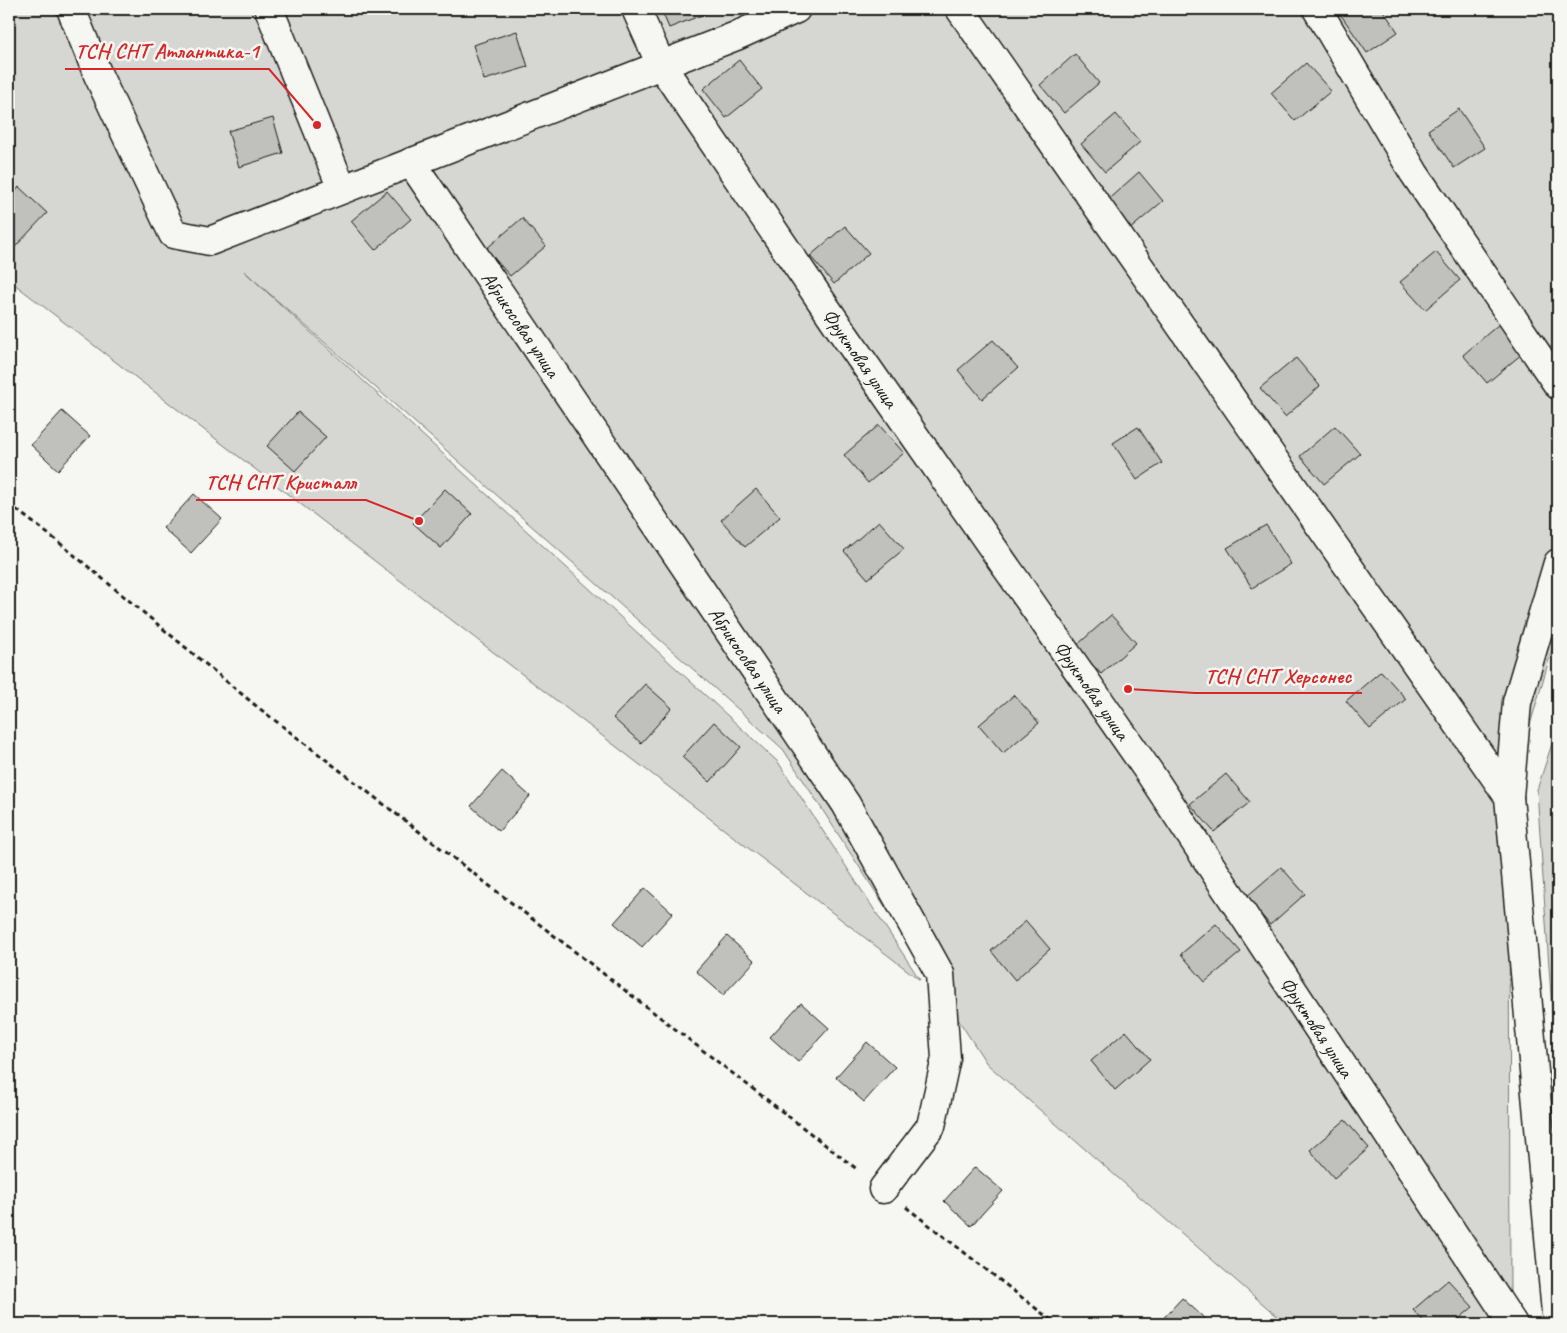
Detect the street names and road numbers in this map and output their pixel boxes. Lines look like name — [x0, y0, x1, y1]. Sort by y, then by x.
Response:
street label: Абрикосовая улица — [476, 267, 567, 384]
street label: Фруктовая улица — [817, 304, 905, 414]
street label: Абрикосовая улица — [703, 602, 794, 719]
street label: Фруктовая улица — [1049, 636, 1136, 746]
street label: Фруктовая улица — [1275, 972, 1360, 1083]

